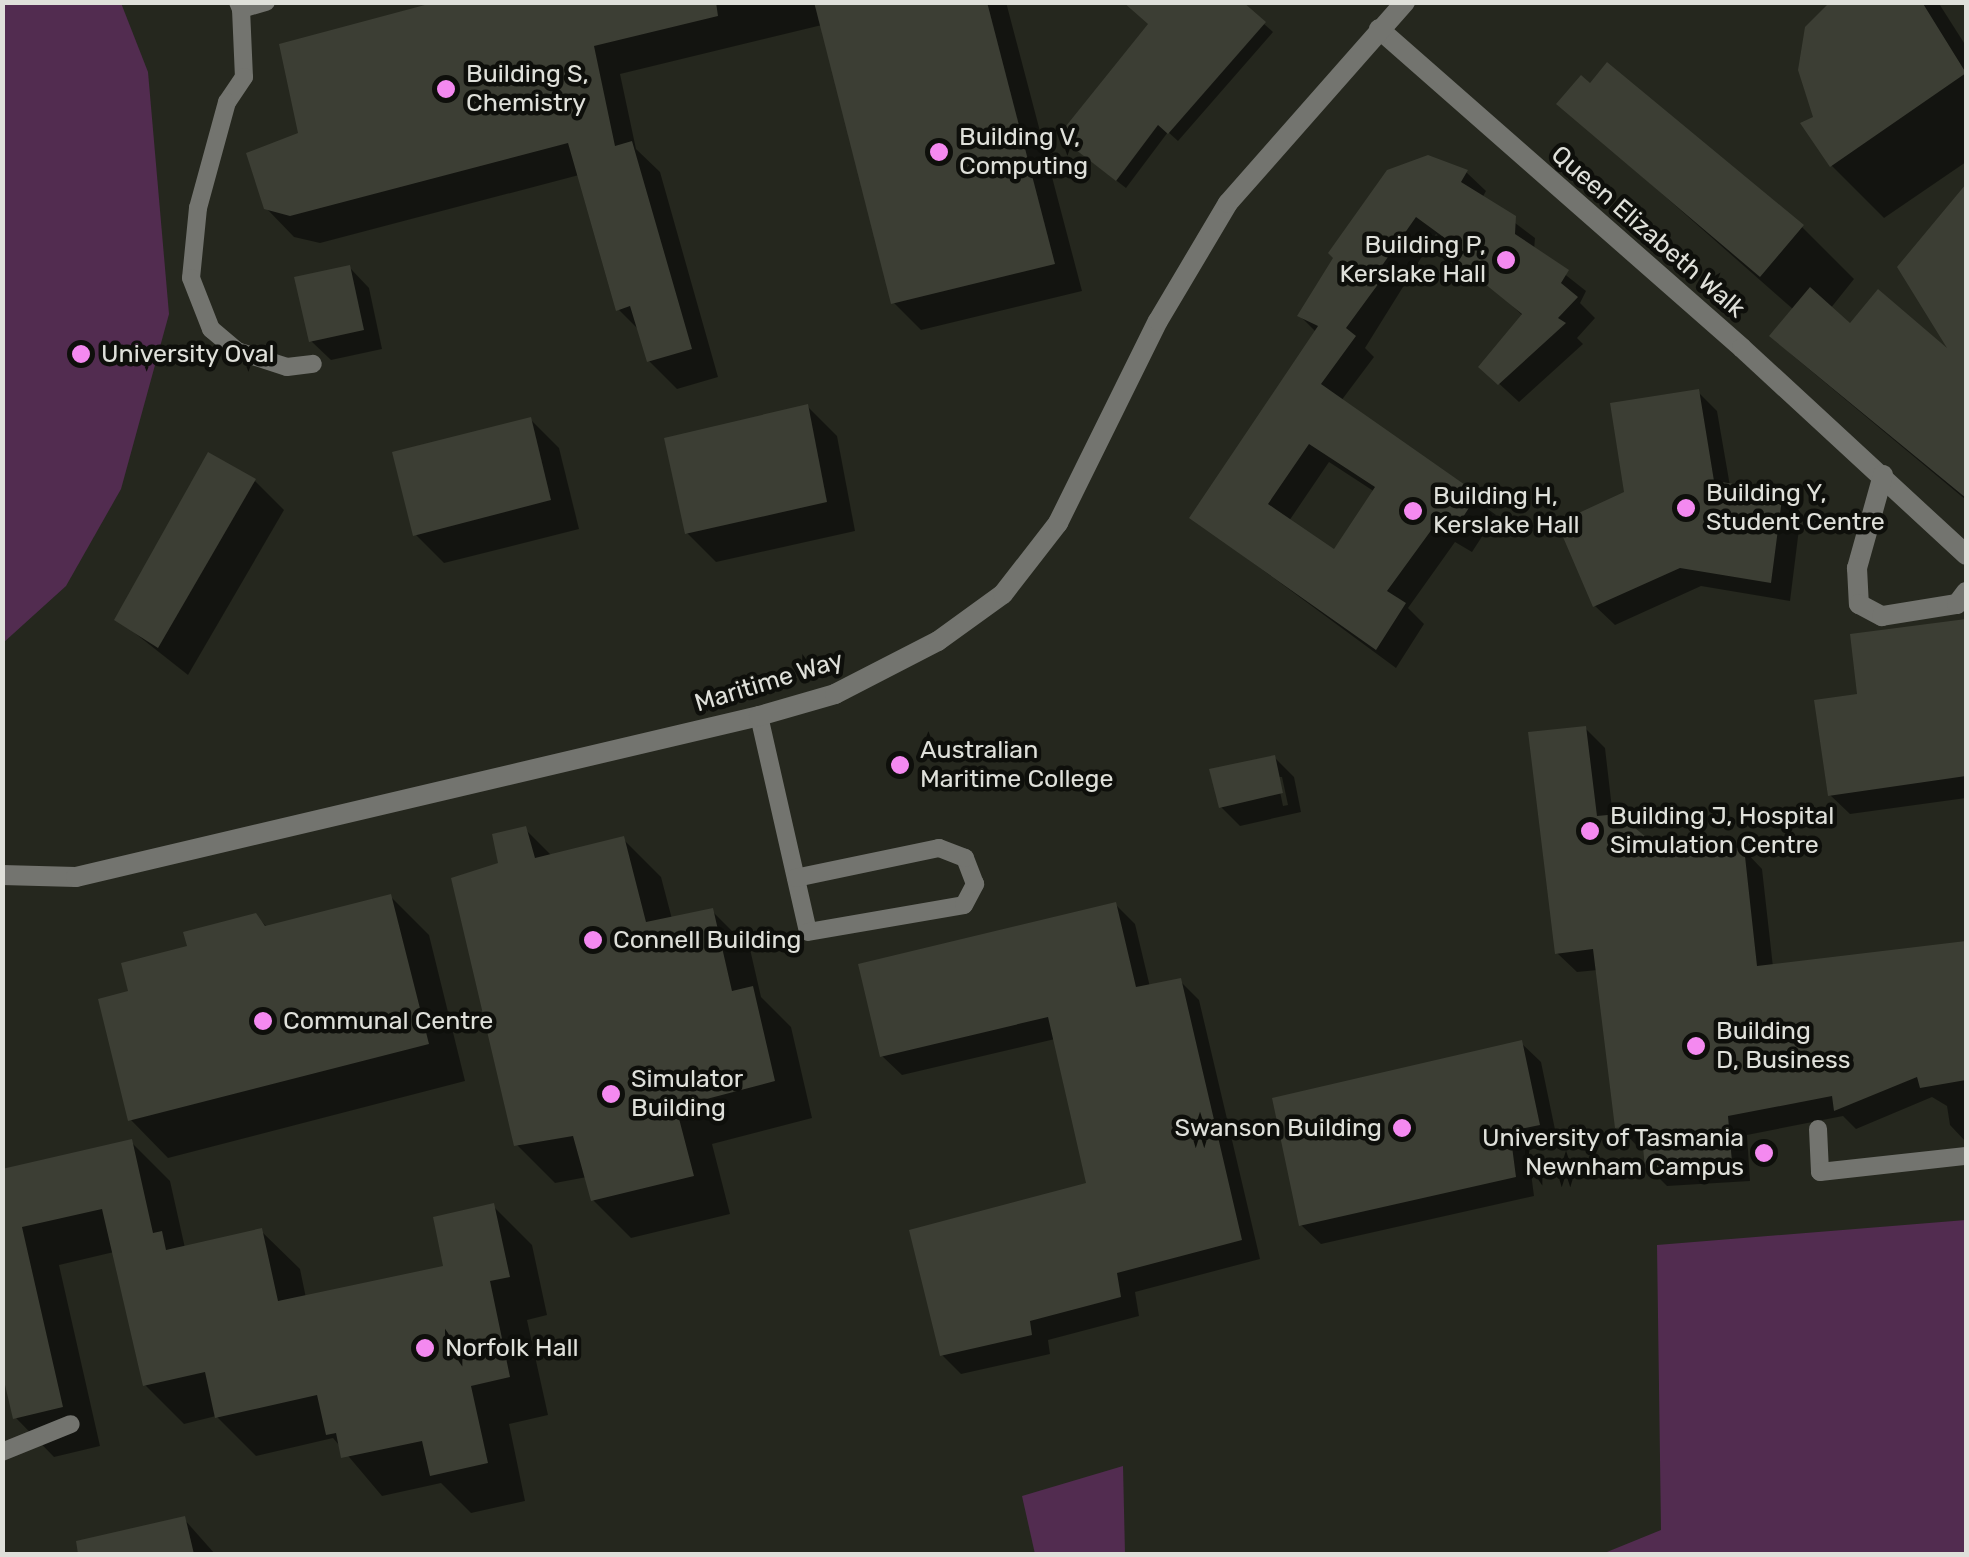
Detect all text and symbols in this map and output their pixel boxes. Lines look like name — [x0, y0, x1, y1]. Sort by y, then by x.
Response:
place label: Building S, Chemistry — [466, 60, 589, 119]
marker: Building S, Chemistry — [435, 78, 457, 100]
place label: Building V, Computing — [959, 123, 1088, 182]
street label: Queen Elizabeth Walk — [1545, 140, 1751, 324]
marker: Building V, Computing — [928, 141, 950, 163]
place label: Building P, Kerslake Hall — [1339, 231, 1486, 290]
marker: Building P, Kerslake Hall — [1495, 249, 1517, 271]
place label: University Oval — [101, 339, 275, 369]
marker: University Oval — [70, 343, 92, 365]
place label: Building Y, Student Centre — [1706, 479, 1885, 538]
place label: Building H, Kerslake Hall — [1433, 482, 1580, 541]
marker: Building Y, Student Centre — [1675, 497, 1697, 519]
marker: Building H, Kerslake Hall — [1402, 500, 1424, 522]
street label: Maritime Way — [691, 645, 847, 719]
place label: Australian Maritime College — [920, 736, 1113, 795]
marker: Australian Maritime College — [889, 754, 911, 776]
place label: Building J, Hospital Simulation Centre — [1610, 802, 1834, 861]
marker: Building J, Hospital Simulation Centre — [1579, 820, 1601, 842]
place label: Connell Building — [613, 925, 801, 955]
marker: Connell Building — [582, 929, 604, 951]
place label: Communal Centre — [283, 1006, 493, 1036]
marker: Communal Centre — [252, 1010, 274, 1032]
place label: Building D, Business — [1716, 1017, 1850, 1076]
marker: Building D, Business — [1685, 1035, 1707, 1057]
place label: Simulator Building — [631, 1065, 743, 1124]
marker: Simulator Building — [600, 1083, 622, 1105]
place label: Swanson Building — [1175, 1113, 1382, 1143]
marker: Swanson Building — [1391, 1117, 1413, 1139]
place label: University of Tasmania Newnham Campus — [1480, 1124, 1744, 1183]
marker: University of Tasmania Newnham Campus — [1753, 1142, 1775, 1164]
place label: Norfolk Hall — [445, 1333, 579, 1363]
marker: Norfolk Hall — [414, 1337, 436, 1359]

